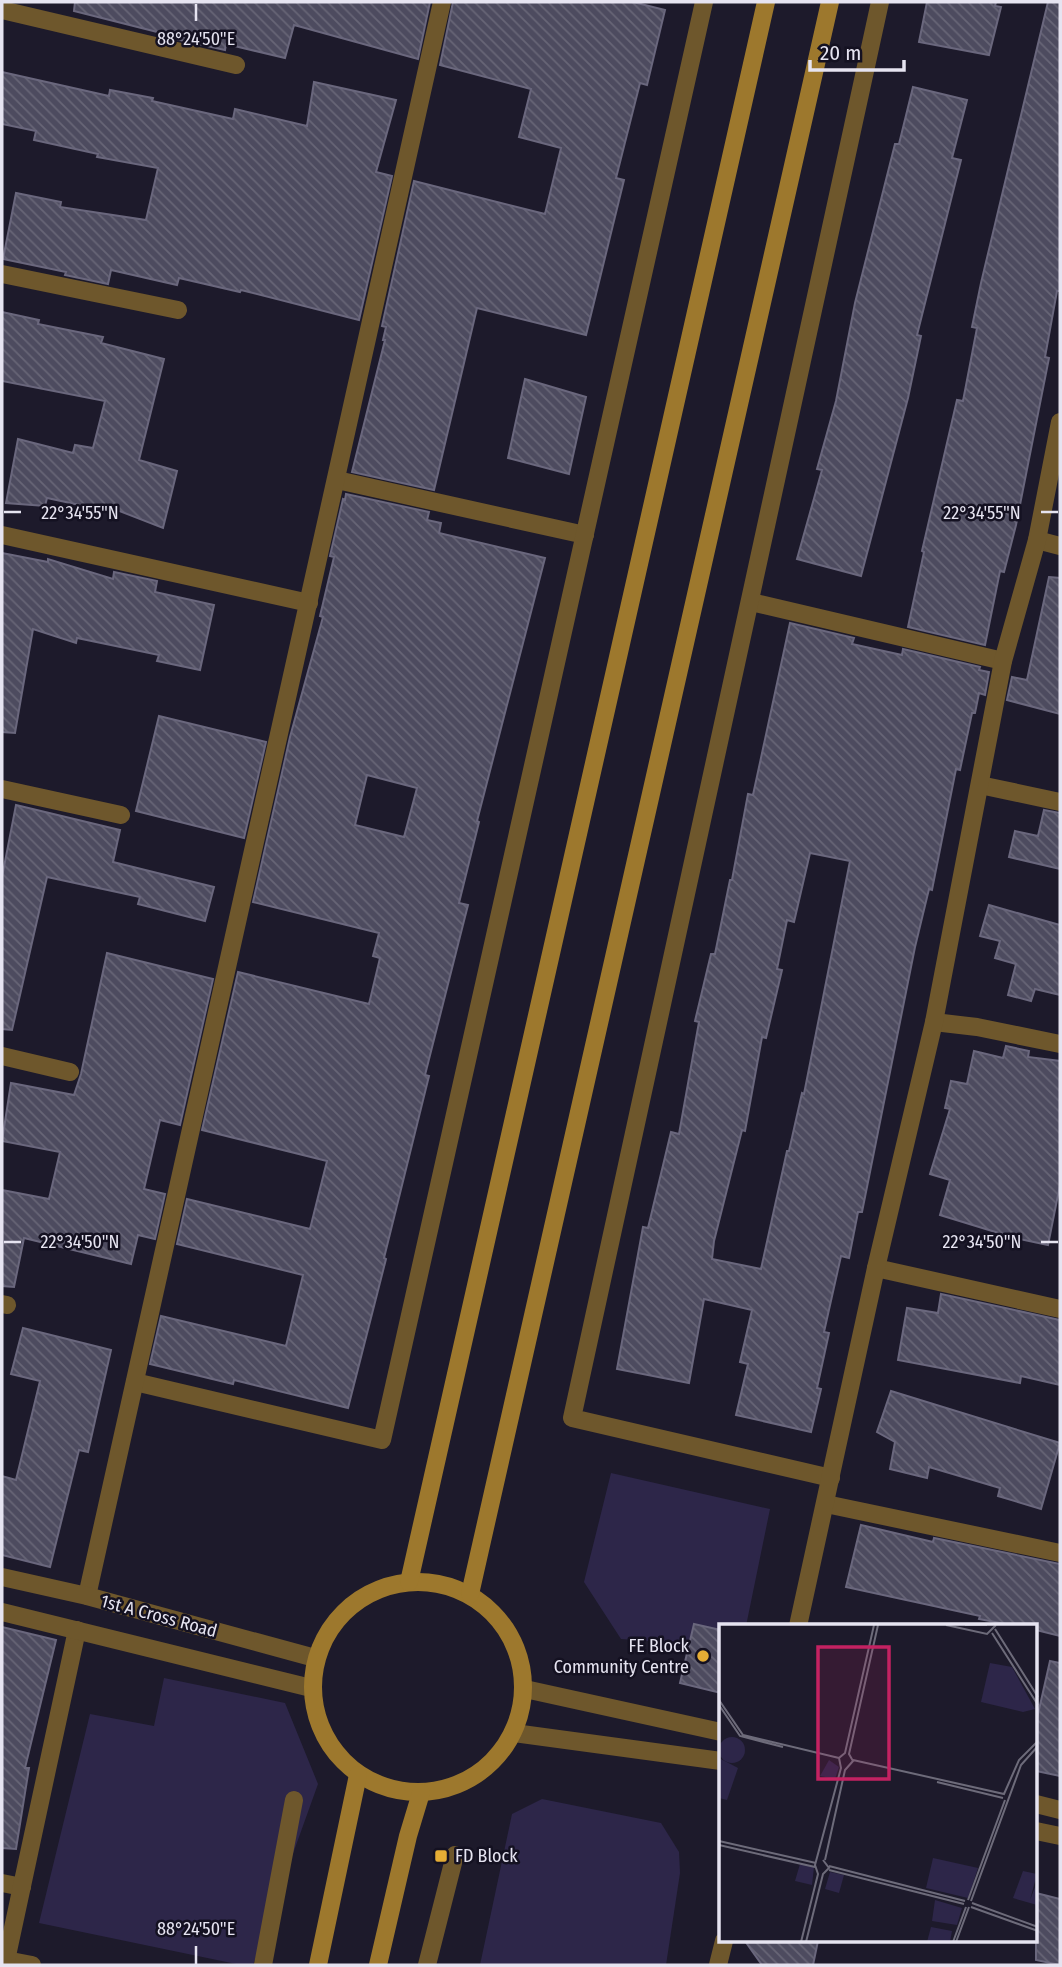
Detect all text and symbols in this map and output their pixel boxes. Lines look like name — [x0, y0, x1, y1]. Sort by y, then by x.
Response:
text: 88°24'50"E — [157, 28, 235, 50]
scale bar — [810, 28, 904, 72]
text: 20 m — [820, 40, 861, 66]
text: 22°34'55"N — [41, 502, 119, 524]
text: 22°34'55"N — [943, 502, 1021, 524]
text: 22°34'50"N — [41, 1231, 119, 1253]
text: 22°34'50"N — [943, 1231, 1021, 1253]
street label: 1st A Cross Road — [98, 1590, 220, 1642]
inset map — [719, 1624, 1038, 1942]
place label: FE Block Community Centre — [554, 1635, 690, 1678]
marker: FE Block Community Centre — [695, 1648, 711, 1664]
place label: FD Block — [455, 1845, 518, 1867]
marker: FD Block — [433, 1848, 449, 1864]
text: 88°24'50"E — [157, 1918, 235, 1940]

